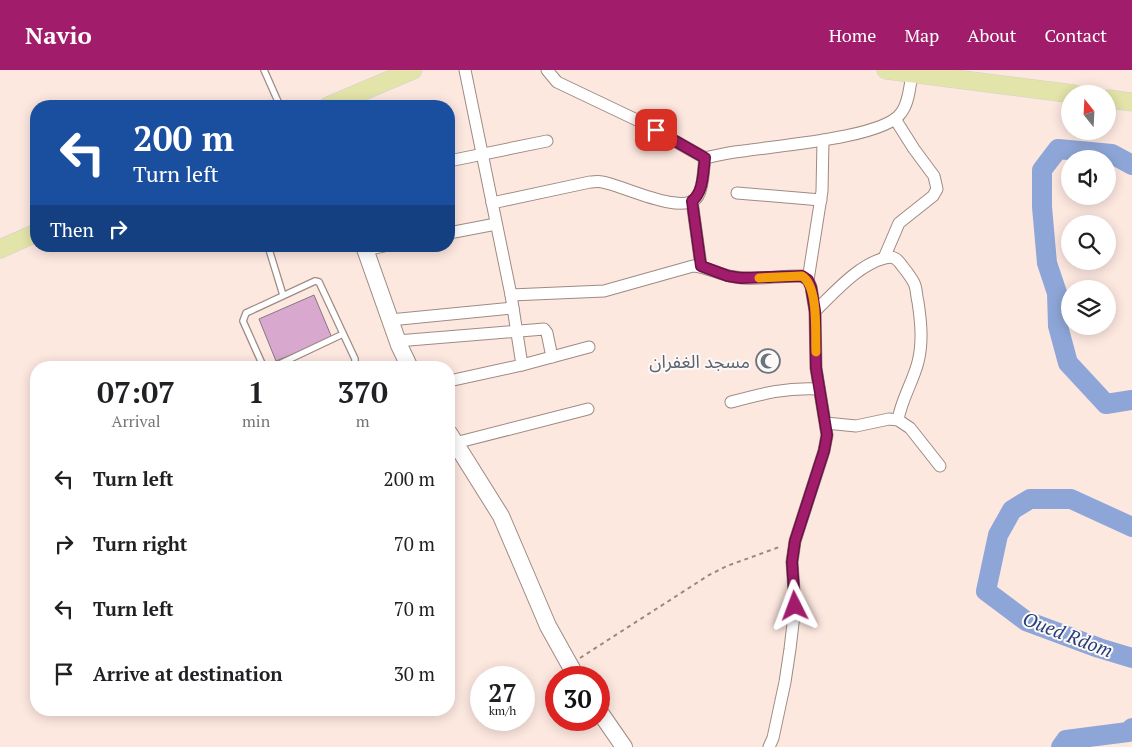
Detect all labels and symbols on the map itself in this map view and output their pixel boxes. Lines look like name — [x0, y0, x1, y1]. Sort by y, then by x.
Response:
north arrow — [1061, 85, 1116, 140]
pin — [635, 109, 677, 151]
mosque icon: مسجد الغفران — [755, 348, 781, 374]
place label: مسجد الغفران — [649, 349, 750, 373]
position arrow — [768, 579, 820, 631]
water label: Oued Rdom — [1019, 605, 1117, 663]
speed limit sign: 30 — [545, 666, 610, 731]

